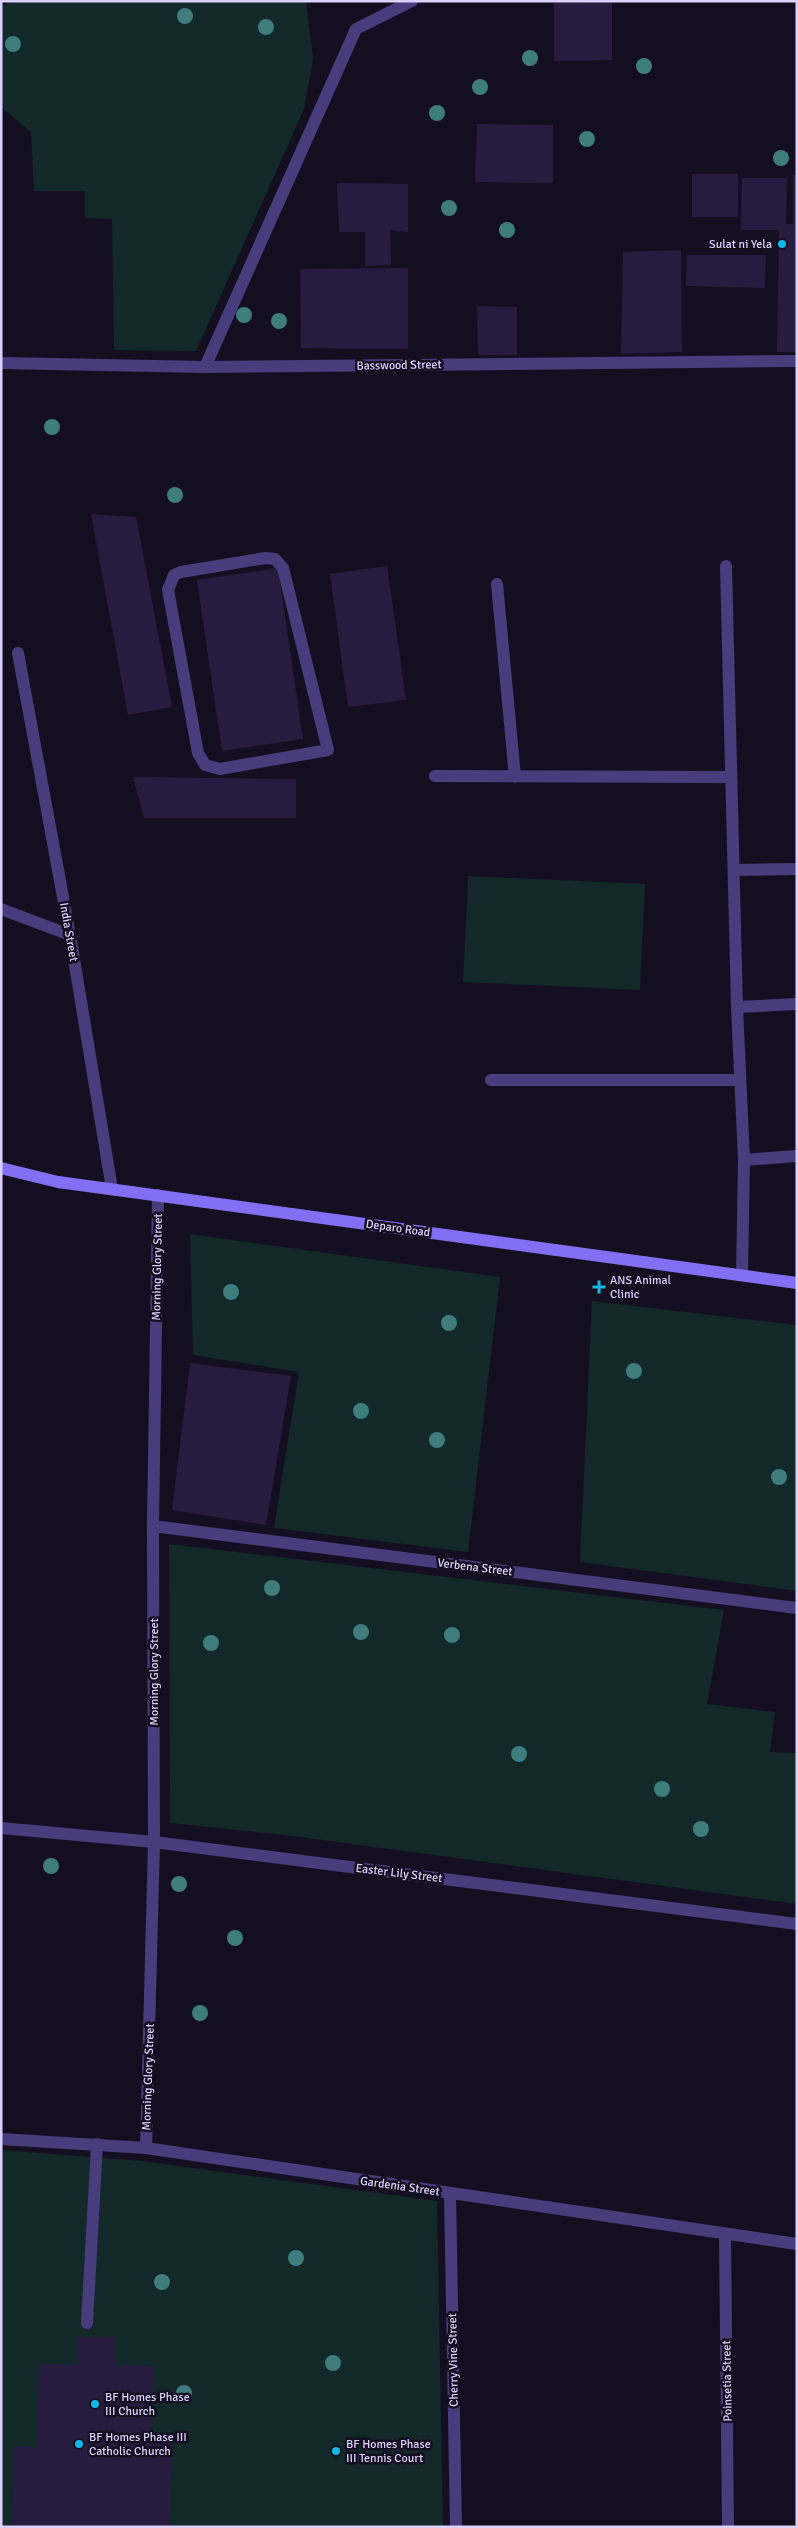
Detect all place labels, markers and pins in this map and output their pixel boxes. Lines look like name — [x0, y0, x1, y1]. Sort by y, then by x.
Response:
place label: Sulat ni Yela — [709, 237, 772, 252]
marker: Sulat ni Yela — [776, 238, 788, 250]
place label: ANS Animal Clinic — [610, 1273, 672, 1302]
marker: ANS Animal Clinic — [592, 1280, 606, 1294]
place label: BF Homes Phase III Church — [105, 2390, 190, 2419]
marker: BF Homes Phase III Church — [89, 2398, 101, 2410]
place label: BF Homes Phase III Catholic Church — [89, 2430, 187, 2459]
place label: BF Homes Phase III Tennis Court — [346, 2437, 431, 2466]
marker: BF Homes Phase III Catholic Church — [73, 2438, 85, 2450]
marker: BF Homes Phase III Tennis Court — [330, 2445, 342, 2457]

